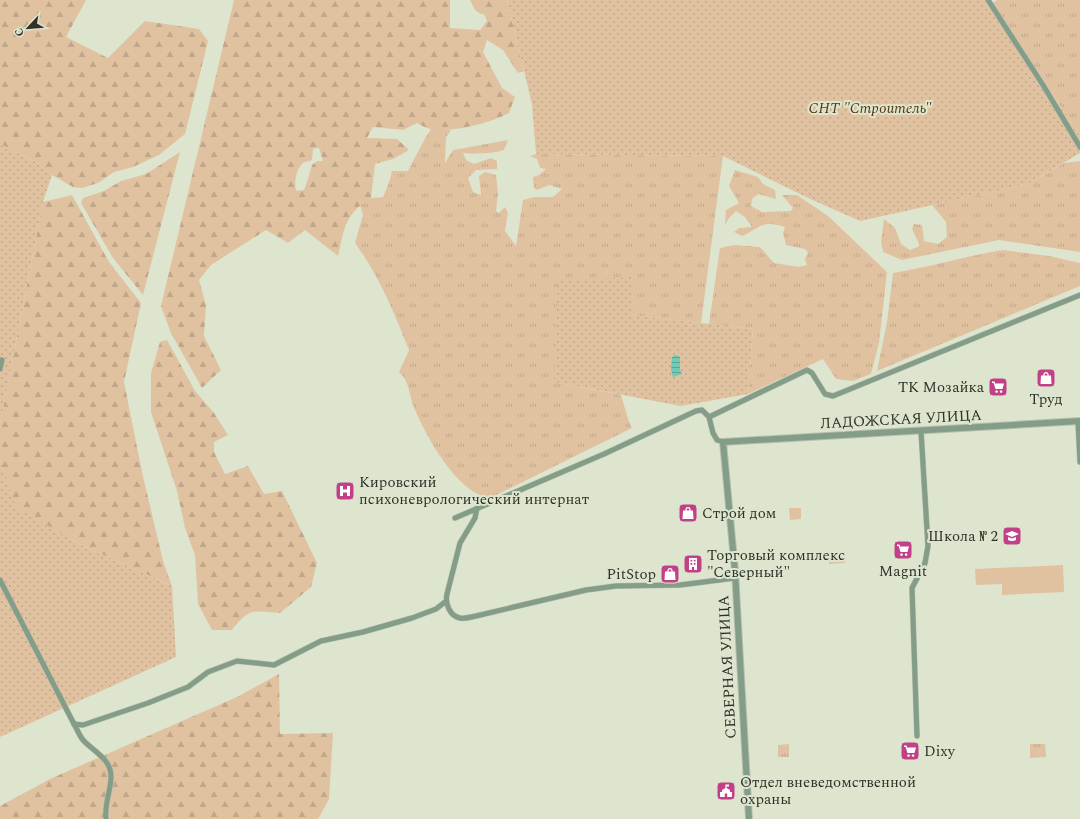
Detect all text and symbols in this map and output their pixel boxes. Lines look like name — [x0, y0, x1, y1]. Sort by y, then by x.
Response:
north arrow — [8, 8, 48, 48]
text: С — [10, 25, 29, 39]
park label: СНТ "Строитель" — [808, 97, 932, 120]
shop icon: Труд — [1035, 367, 1057, 389]
place label: ТК Мозайка — [898, 376, 985, 399]
supermarket icon: ТК Мозайка — [987, 376, 1009, 398]
place label: Труд — [1029, 388, 1063, 411]
street label: ЛАДОЖСКАЯ УЛИЦА — [820, 404, 982, 435]
place label: Кировский психоневрологический интернат — [359, 471, 589, 511]
hospital icon: Кировский психоневрологический интернат — [334, 480, 356, 502]
shop icon: Строй дом — [677, 502, 699, 524]
place label: Строй дом — [702, 502, 776, 525]
place label: Школа № 2 — [928, 525, 998, 548]
school or university icon: Школа № 2 — [1001, 525, 1023, 547]
supermarket icon: Magnit — [892, 539, 914, 561]
place label: Торговый комплекс "Северный" — [707, 544, 845, 584]
building icon: Торговый комплекс "Северный" — [682, 553, 704, 575]
place label: Magnit — [879, 560, 927, 583]
place label: PitStop — [606, 563, 656, 586]
shop icon: PitStop — [659, 563, 681, 585]
street label: СЕВЕРНАЯ УЛИЦА — [712, 595, 743, 739]
supermarket icon: Dixy — [899, 740, 921, 762]
place label: Dixy — [924, 740, 956, 763]
place label: Отдел вневедомственной охраны — [740, 771, 916, 811]
public building icon: Отдел вневедомственной охраны — [715, 780, 737, 802]

